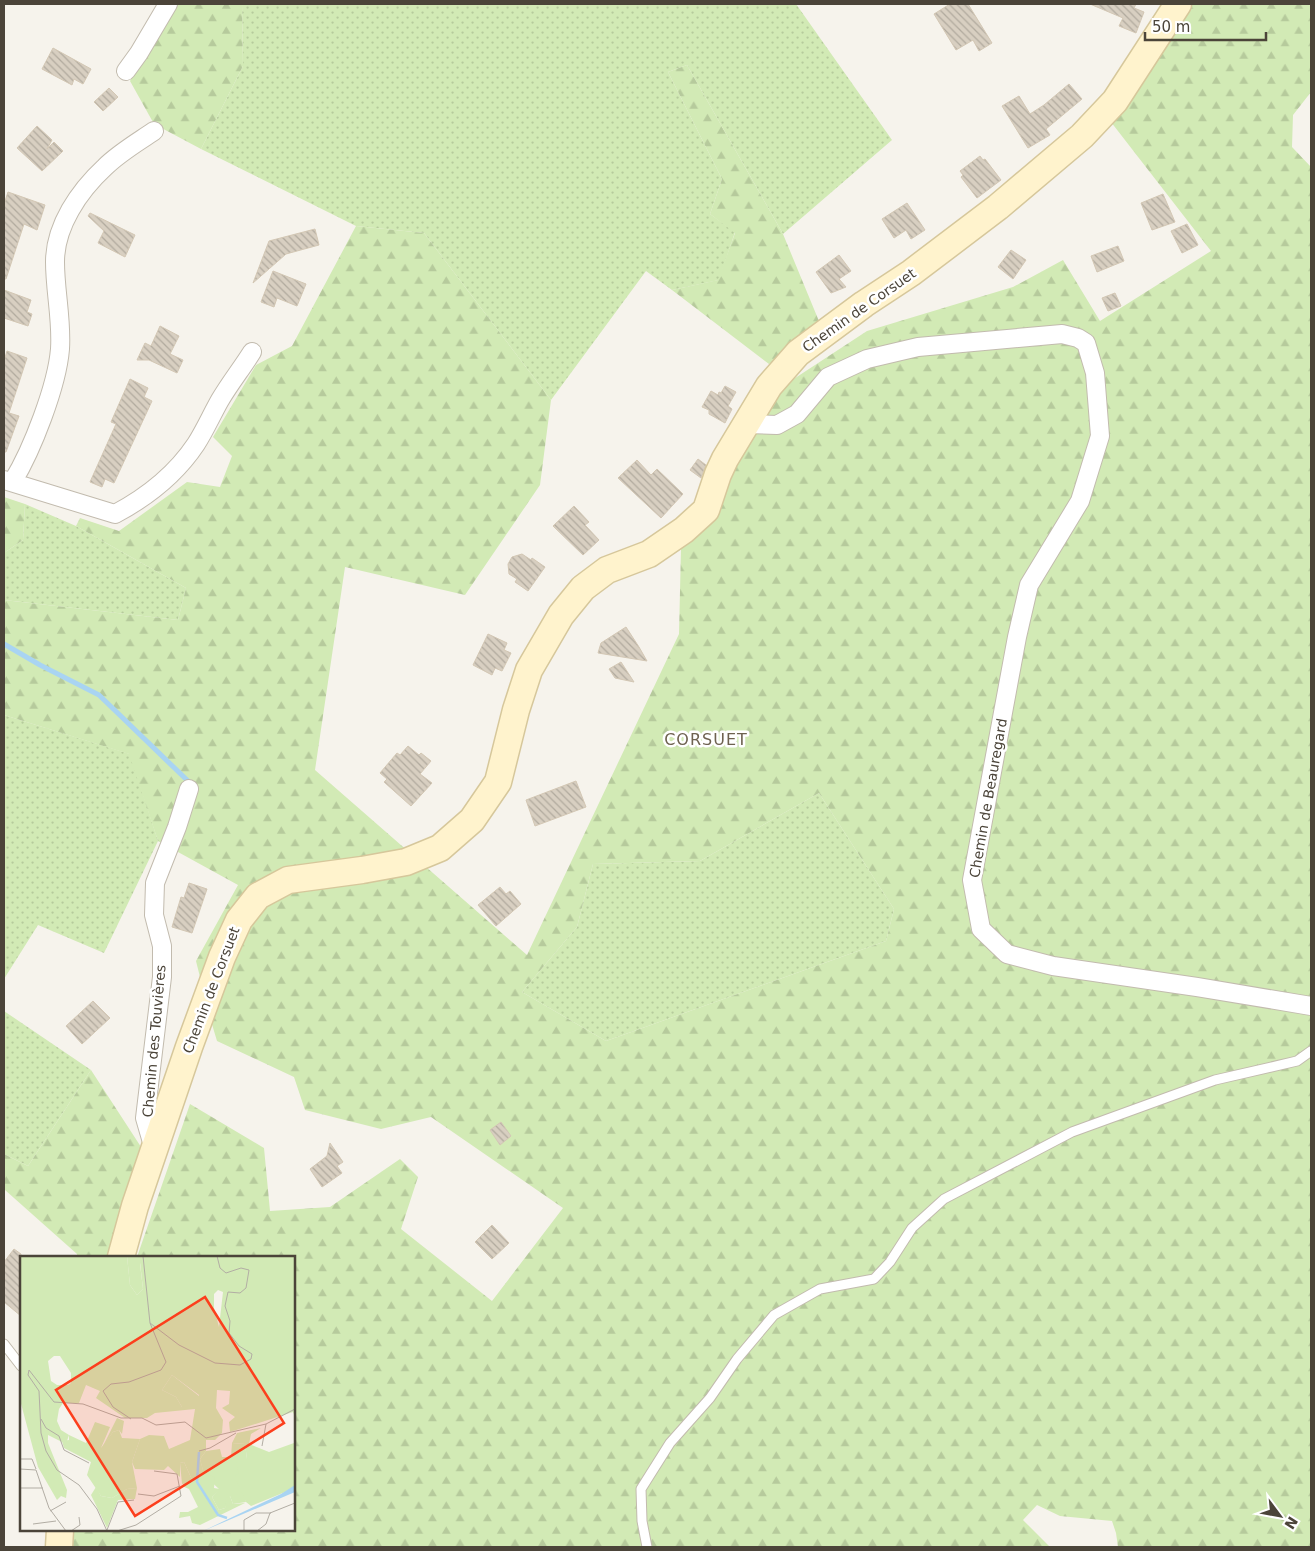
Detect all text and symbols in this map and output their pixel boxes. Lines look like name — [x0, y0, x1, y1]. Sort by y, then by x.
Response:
scale bar — [1145, 10, 1266, 42]
text: 50 m — [1152, 18, 1190, 36]
street label: Chemin de Corsuet — [799, 265, 919, 355]
street label: Chemin de Beauregard — [966, 717, 1010, 879]
district label: CORSUET — [664, 730, 748, 749]
street label: Chemin de Corsuet — [179, 924, 243, 1056]
street label: Chemin des Touvières — [139, 964, 169, 1118]
inset map — [20, 1256, 295, 1531]
north arrow — [1255, 1491, 1305, 1541]
text: N — [1281, 1514, 1301, 1532]

